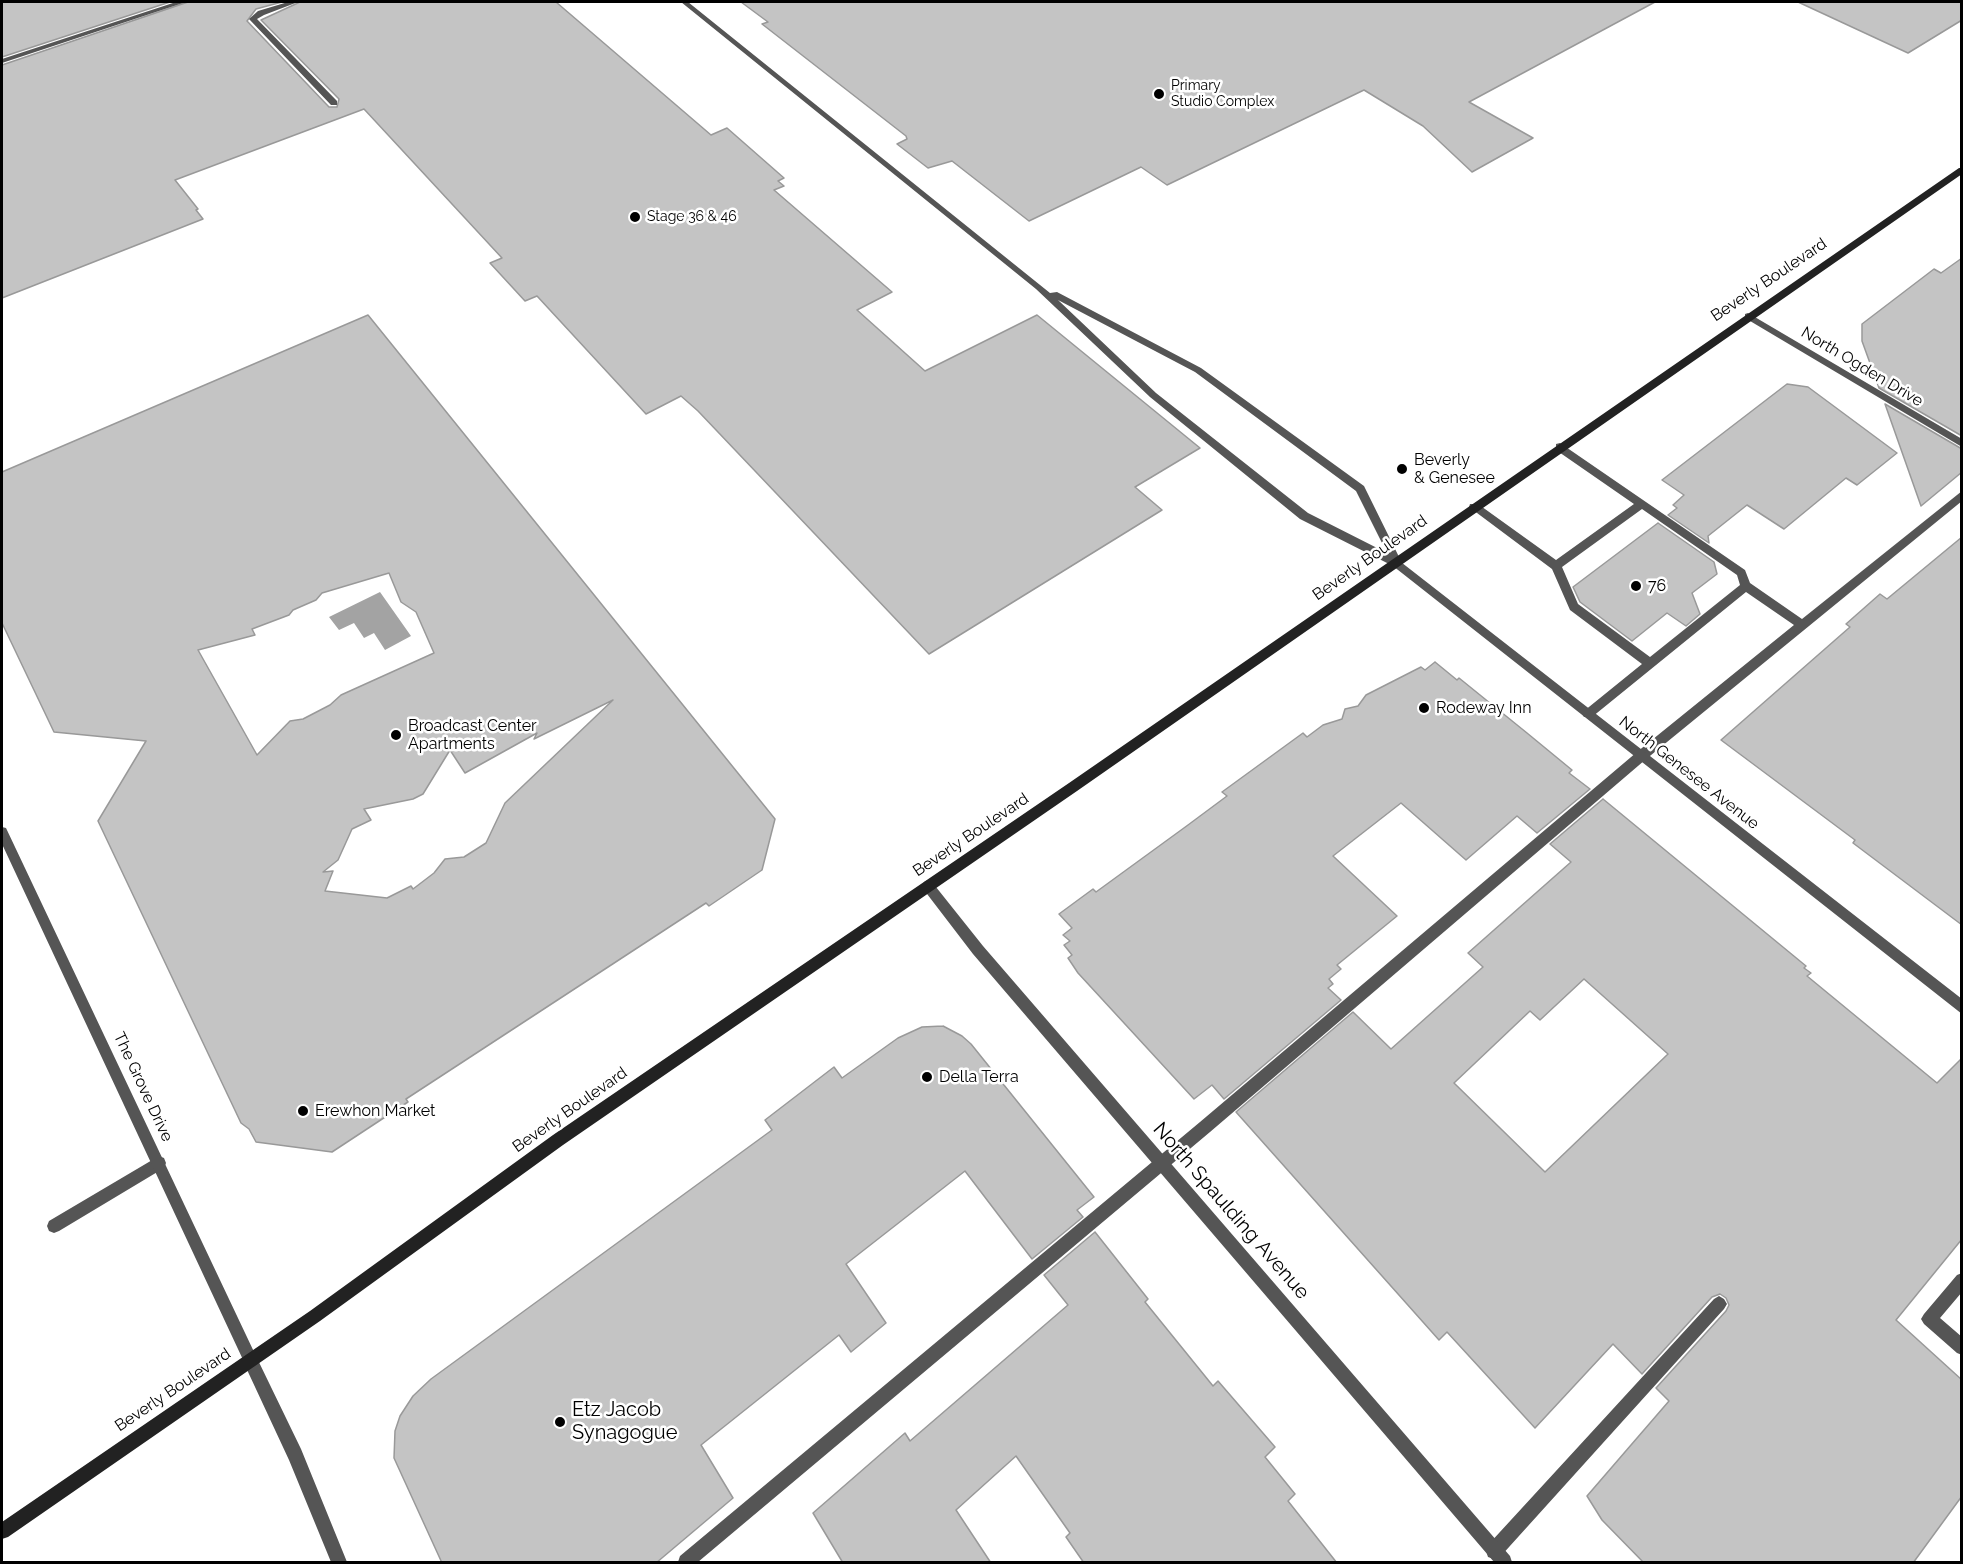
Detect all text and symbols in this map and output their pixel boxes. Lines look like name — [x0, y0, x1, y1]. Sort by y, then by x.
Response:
place label: Primary Studio Complex — [1171, 78, 1274, 110]
marker: Primary Studio Complex — [1152, 87, 1166, 101]
place label: Stage 36 & 46 — [647, 209, 737, 225]
marker: Stage 36 & 46 — [628, 210, 642, 224]
street label: Beverly Boulevard — [1707, 234, 1831, 326]
street label: North Ogden Drive — [1798, 323, 1926, 411]
place label: Beverly & Genesee — [1414, 450, 1495, 488]
marker: Beverly & Genesee — [1395, 462, 1409, 476]
street label: Beverly Boulevard — [1309, 511, 1431, 605]
place label: 76 — [1648, 576, 1666, 596]
marker: 76 — [1629, 579, 1643, 593]
place label: Rodeway Inn — [1436, 698, 1531, 718]
marker: Rodeway Inn — [1417, 701, 1431, 715]
street label: North Genesee Avenue — [1615, 712, 1763, 834]
place label: Broadcast Center Apartments — [408, 716, 537, 754]
marker: Broadcast Center Apartments — [389, 728, 403, 742]
street label: Beverly Boulevard — [909, 789, 1033, 881]
street label: The Grove Drive — [109, 1029, 177, 1145]
street label: Beverly Boulevard — [509, 1063, 631, 1157]
place label: Della Terra — [939, 1067, 1019, 1087]
marker: Della Terra — [920, 1070, 934, 1084]
place label: Erewhon Market — [315, 1101, 435, 1121]
marker: Erewhon Market — [296, 1104, 310, 1118]
street label: North Spaulding Avenue — [1148, 1118, 1314, 1304]
street label: Beverly Boulevard — [111, 1344, 235, 1436]
place label: Etz Jacob Synagogue — [572, 1398, 677, 1445]
marker: Etz Jacob Synagogue — [553, 1415, 567, 1429]

